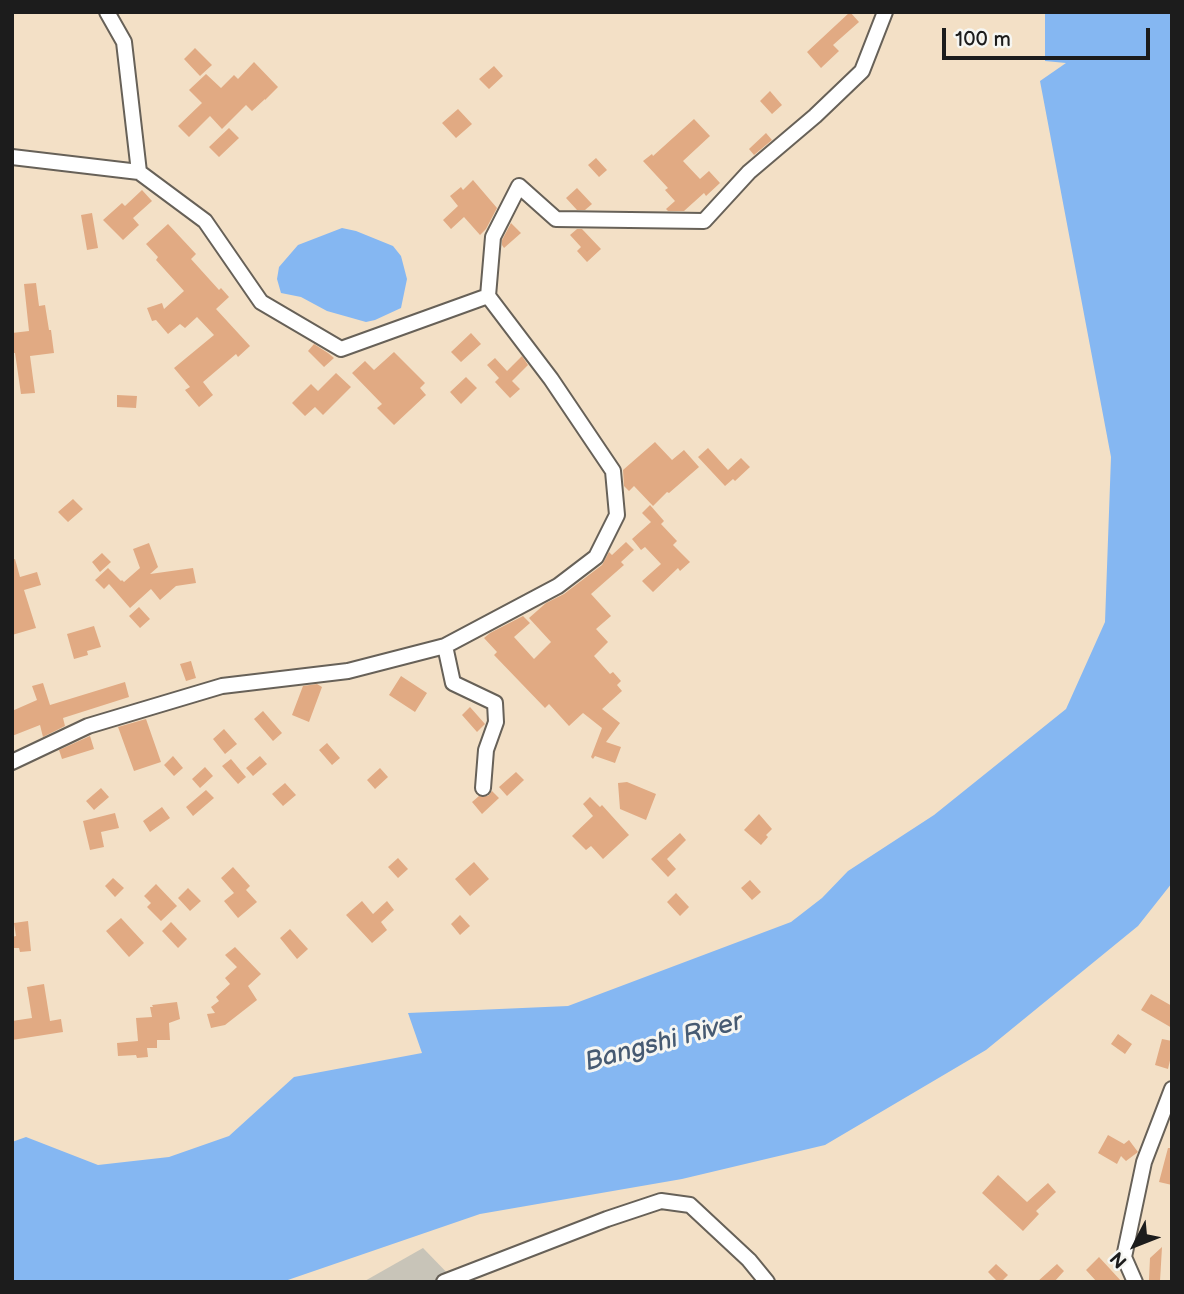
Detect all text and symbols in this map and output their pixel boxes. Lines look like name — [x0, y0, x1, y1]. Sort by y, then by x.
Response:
scale bar — [946, 14, 1154, 58]
text: 100 m — [955, 27, 1011, 52]
water label: Bangshi River — [582, 1007, 746, 1079]
north arrow — [1100, 1210, 1170, 1280]
text: N — [1106, 1246, 1132, 1272]

